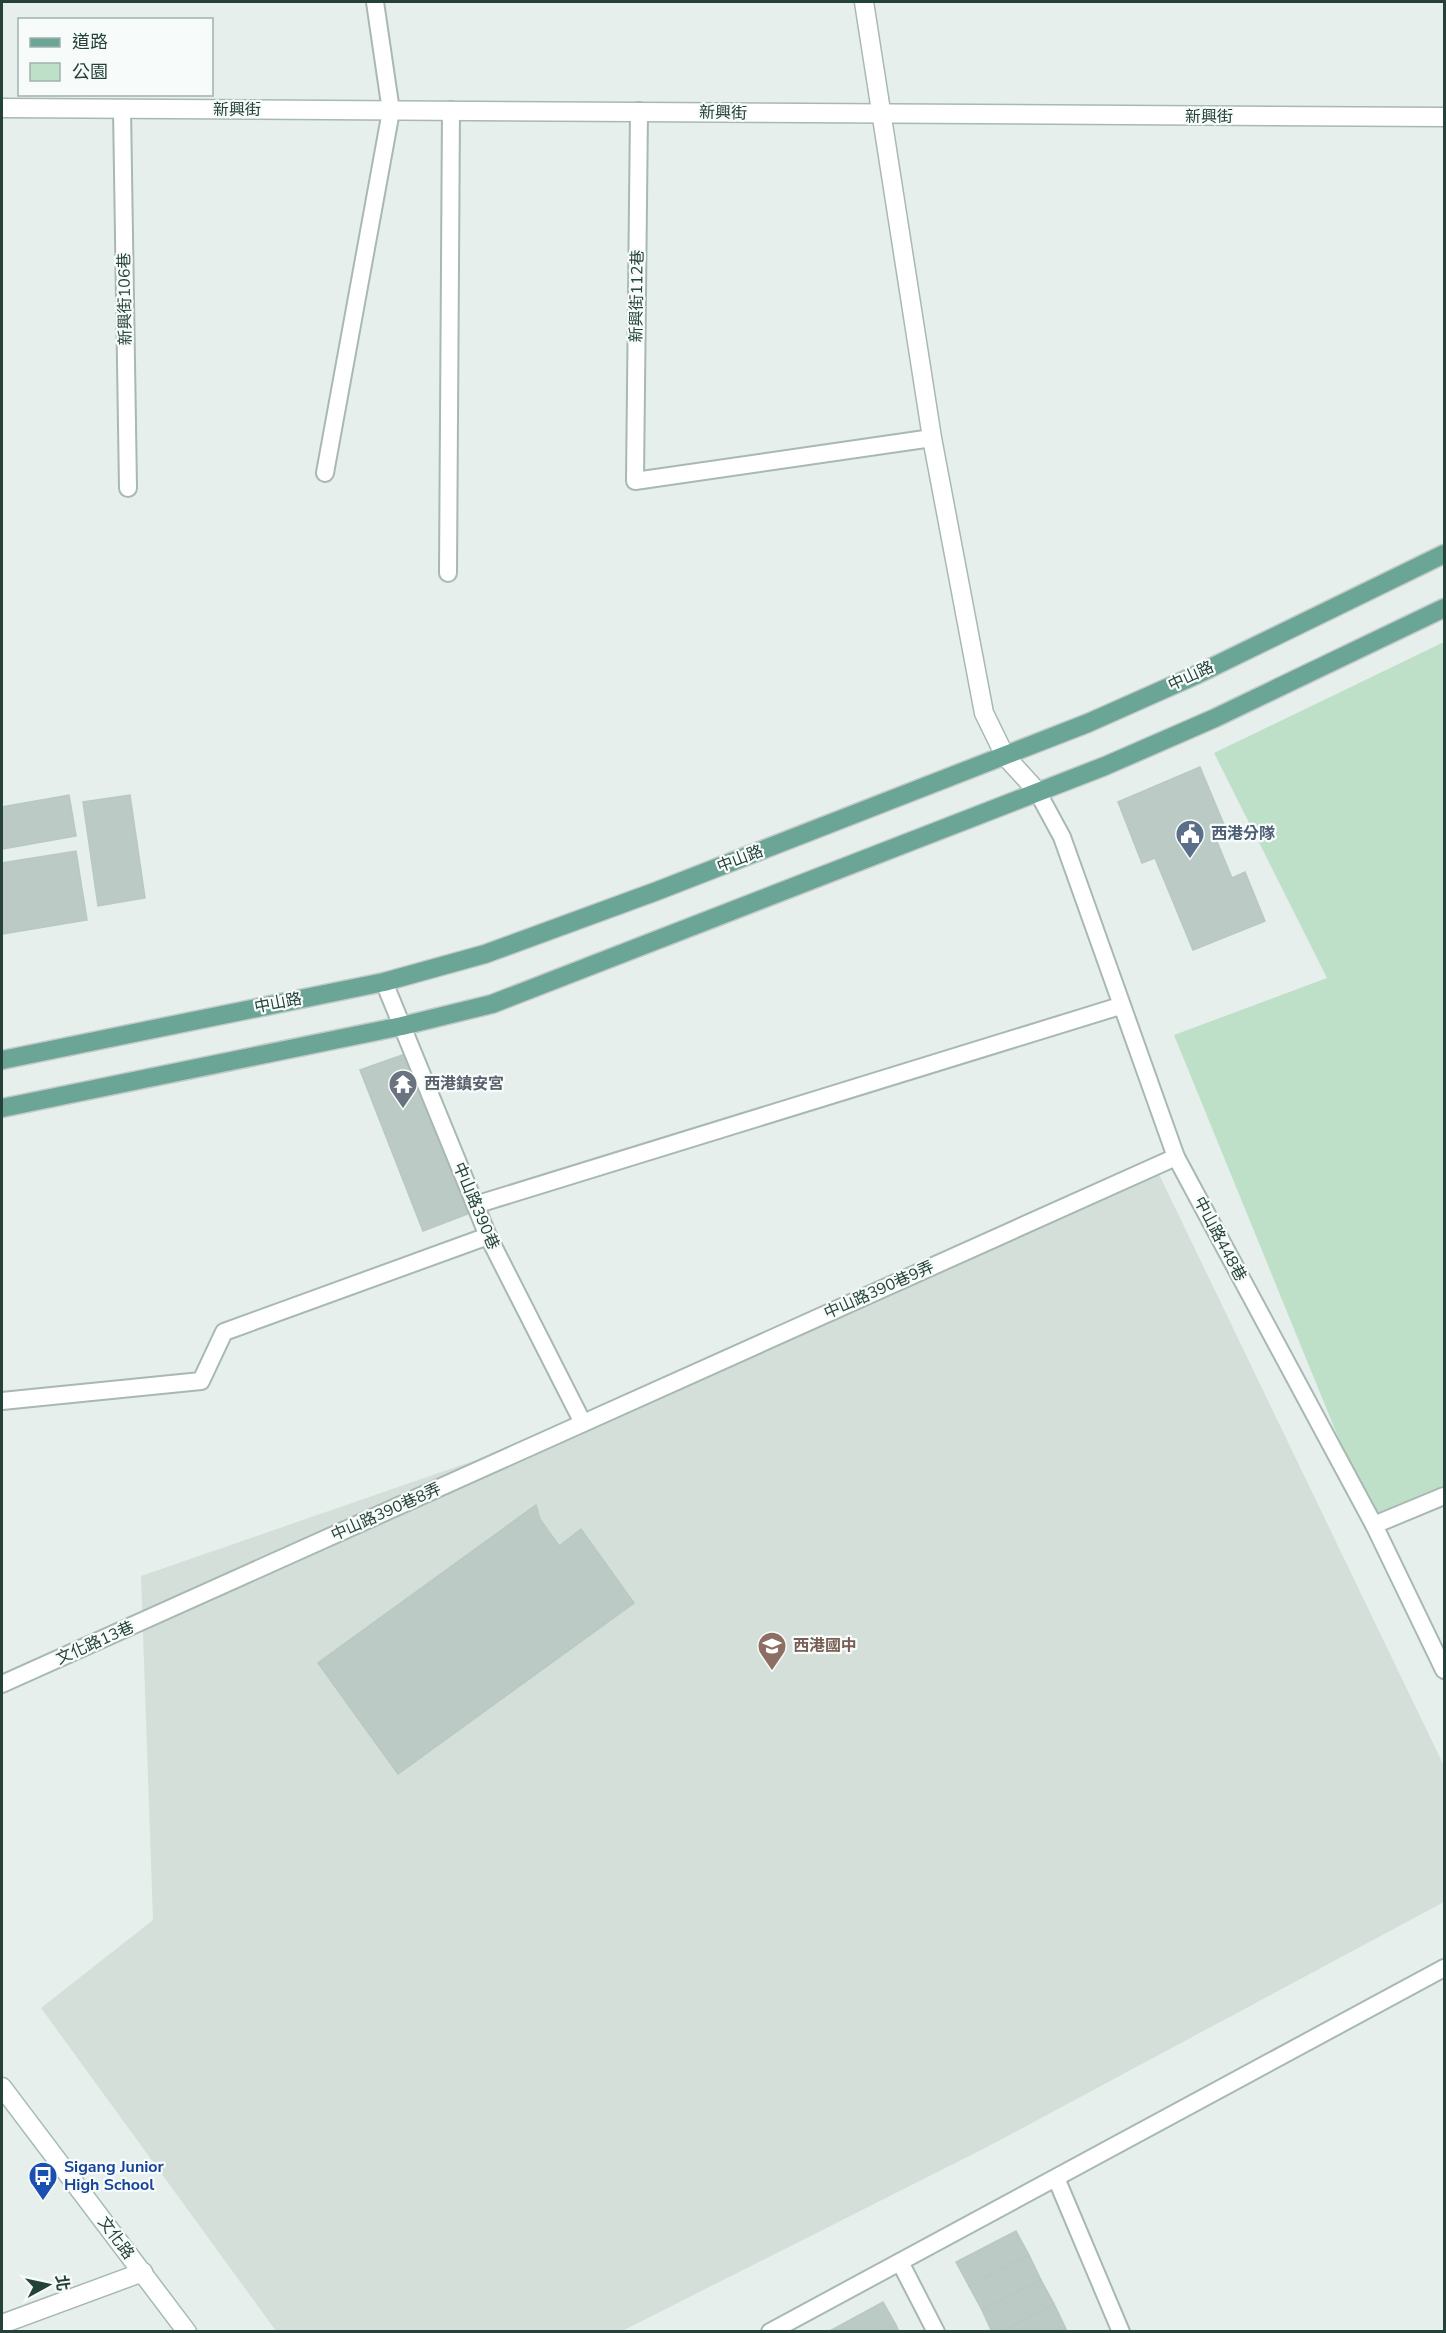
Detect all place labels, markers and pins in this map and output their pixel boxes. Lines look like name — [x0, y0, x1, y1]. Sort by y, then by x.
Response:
public building icon: 西港分隊 — [1174, 818, 1206, 860]
place label: 西港分隊 — [1211, 823, 1275, 845]
temple icon: 西港鎮安宮 — [387, 1068, 419, 1110]
place label: 西港鎮安宮 — [424, 1073, 504, 1095]
school or university icon: 西港國中 — [756, 1630, 788, 1672]
place label: 西港國中 — [793, 1635, 857, 1657]
place label: Sigang Junior High School — [64, 2156, 165, 2196]
bus stop icon: Sigang Junior High School — [27, 2160, 59, 2202]

